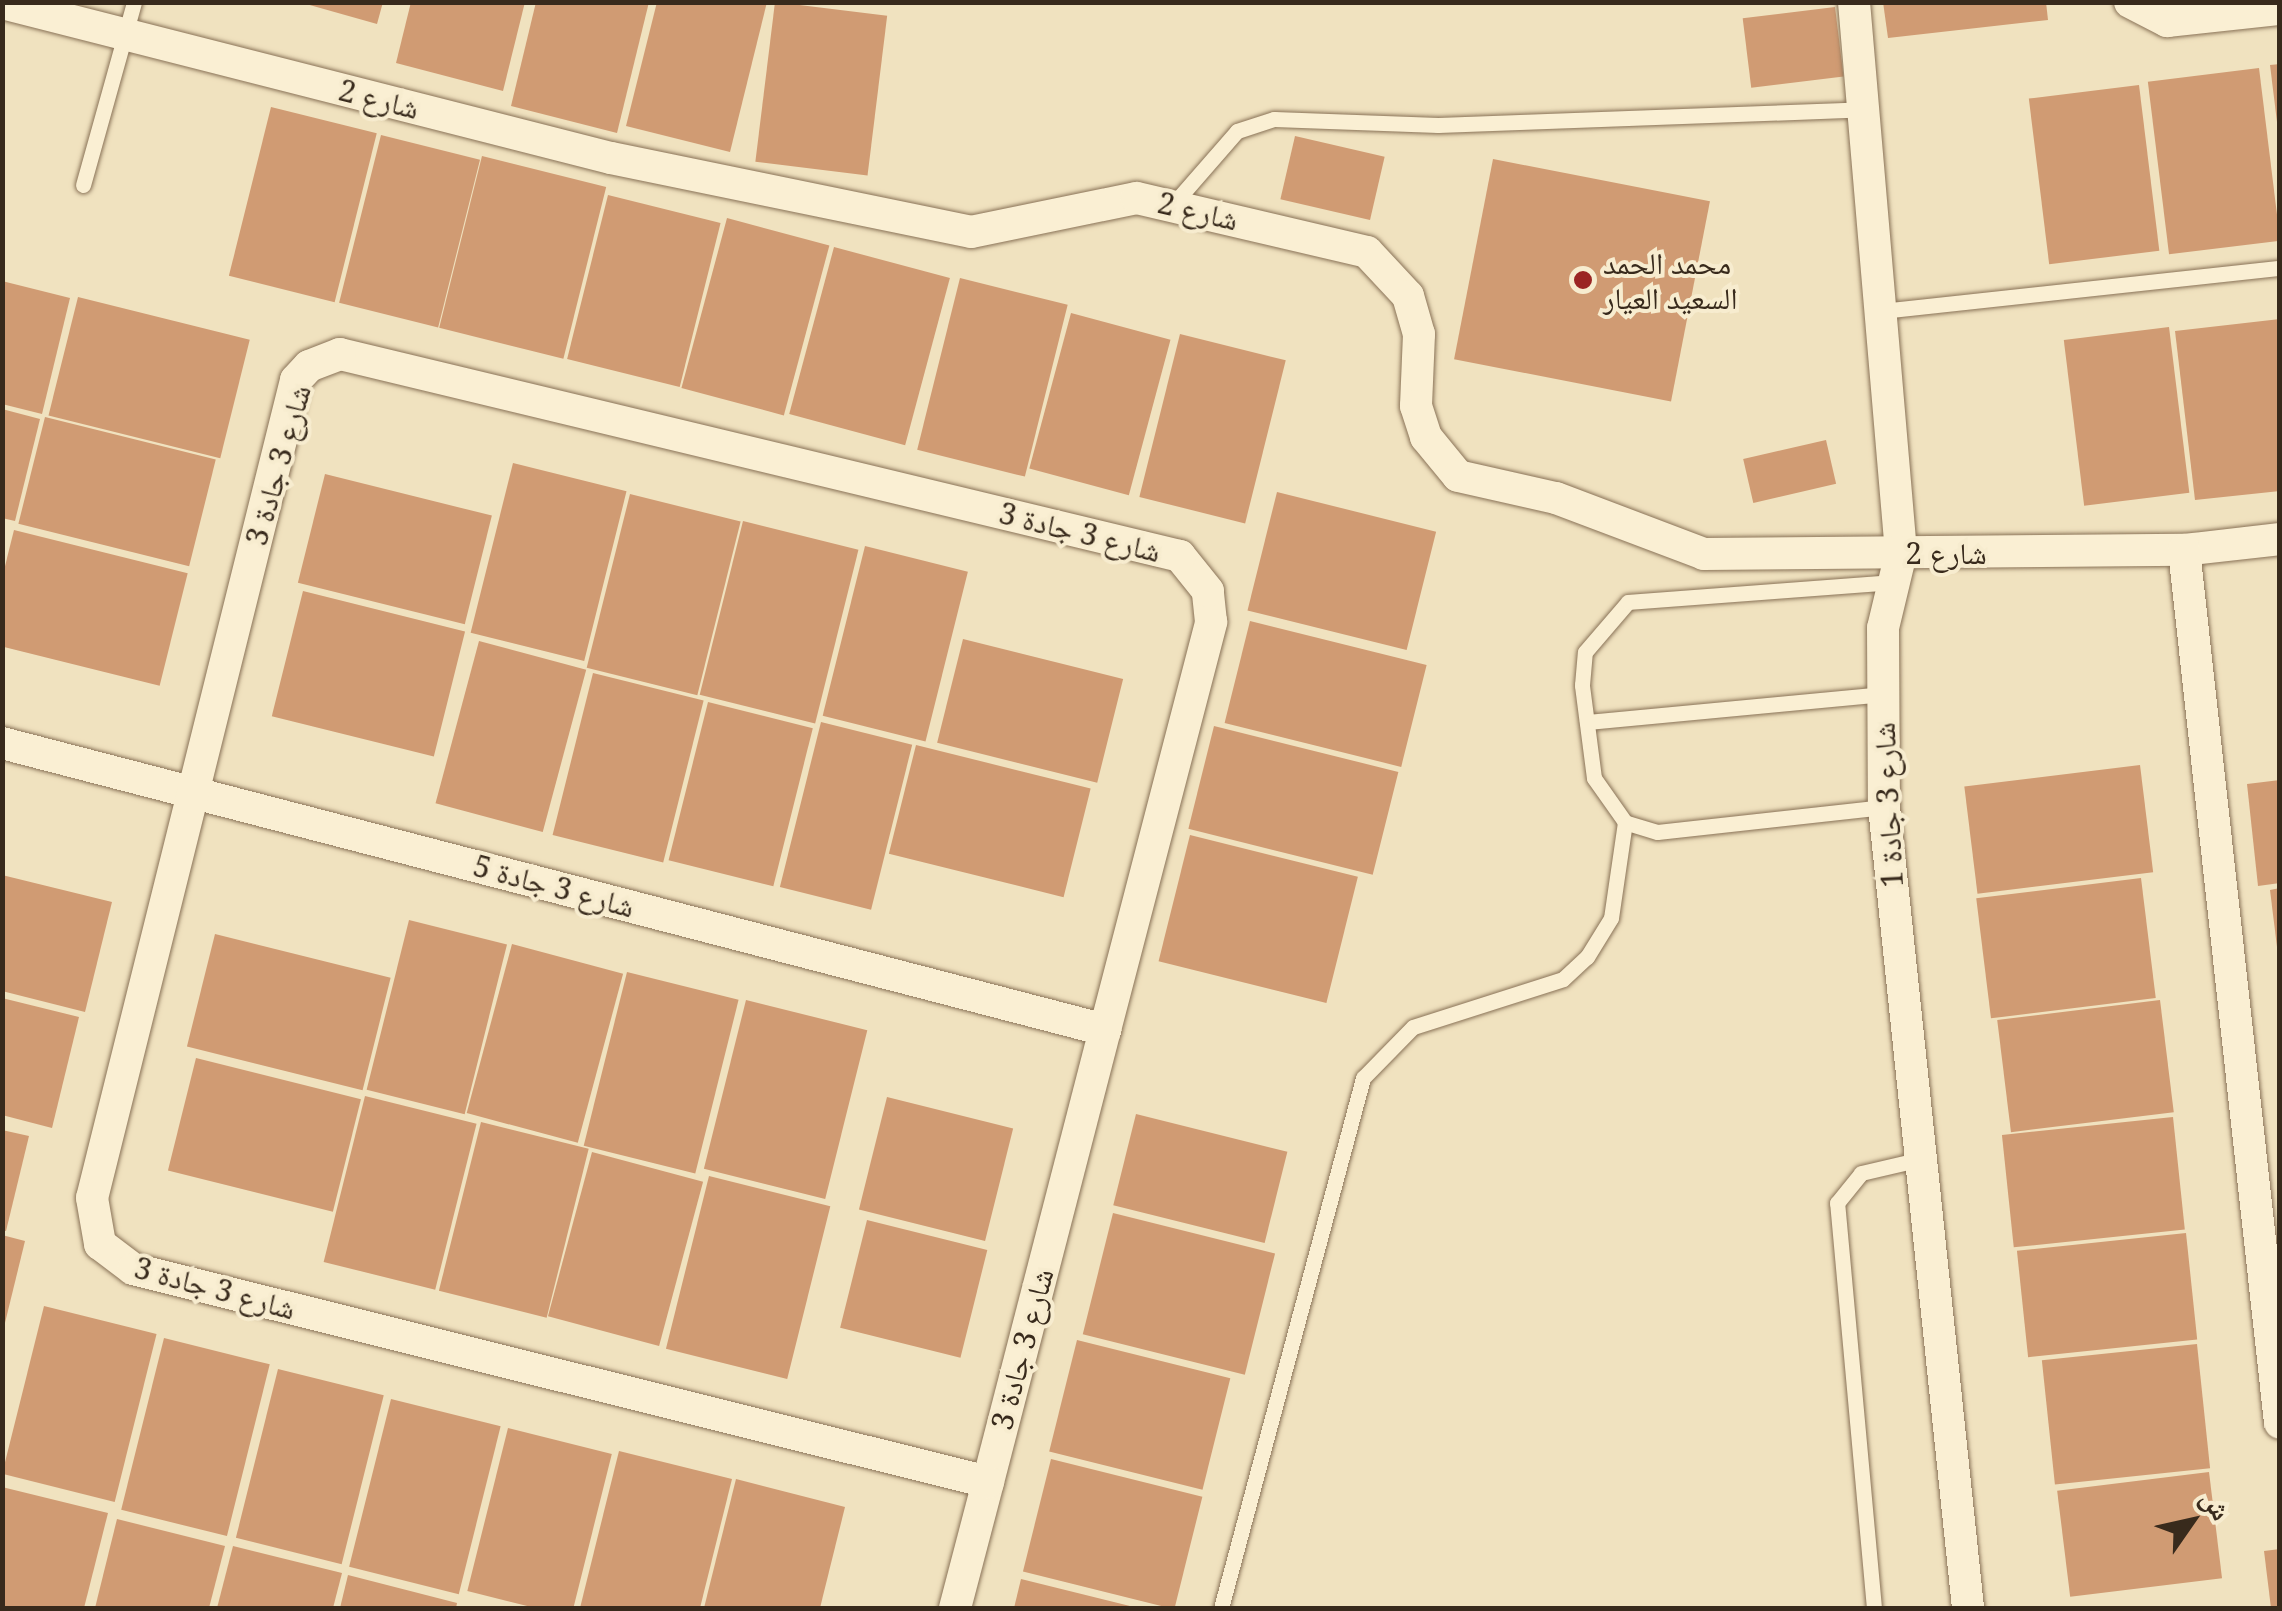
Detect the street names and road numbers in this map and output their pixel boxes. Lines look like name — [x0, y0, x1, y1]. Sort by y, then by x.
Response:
street label: شارع 2 — [335, 72, 423, 126]
street label: شارع 2 — [1154, 184, 1242, 238]
street label: شارع 3 جادة 3 — [238, 381, 318, 549]
street label: شارع 3 جادة 3 — [995, 495, 1165, 569]
street label: شارع 2 — [1905, 535, 1987, 571]
street label: شارع 3 جادة 1 — [1866, 722, 1910, 888]
street label: شارع 3 جادة 5 — [470, 847, 638, 925]
street label: شارع 3 جادة 3 — [131, 1249, 299, 1327]
street label: شارع 3 جادة 3 — [983, 1265, 1061, 1433]

